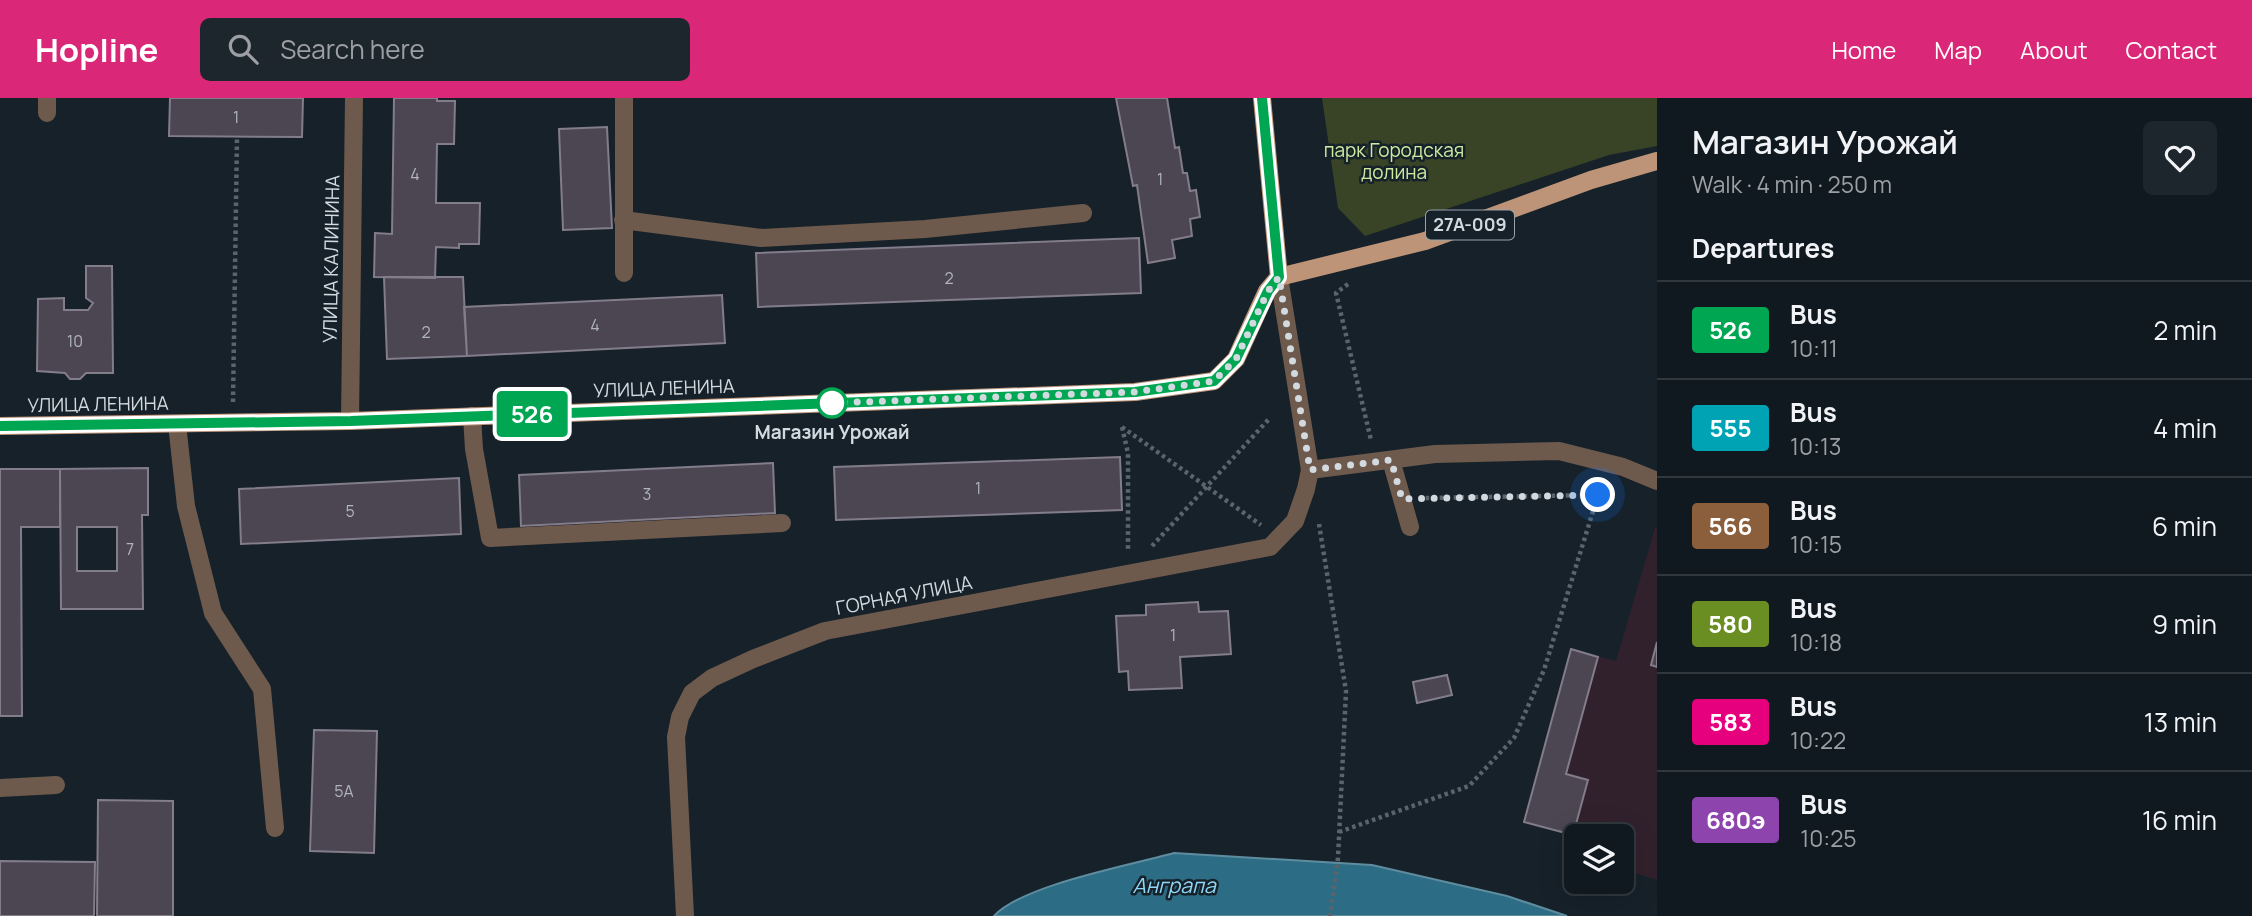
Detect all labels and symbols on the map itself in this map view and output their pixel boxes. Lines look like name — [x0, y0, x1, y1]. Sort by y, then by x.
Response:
house number: 1 — [233, 106, 239, 128]
park label: парк Городская долина — [1324, 137, 1464, 185]
house number: 4 — [410, 163, 420, 185]
house number: 1 — [1157, 168, 1163, 190]
street label: УЛИЦА КАЛИНИНА — [317, 175, 345, 343]
road number: 27А-009 — [1426, 210, 1514, 240]
house number: 2 — [944, 267, 954, 289]
house number: 4 — [590, 314, 600, 336]
house number: 2 — [421, 321, 431, 343]
house number: 10 — [67, 330, 83, 352]
street label: УЛИЦА ЛЕНИНА — [593, 373, 735, 403]
marker: Магазин Урожай — [817, 388, 847, 418]
street label: УЛИЦА ЛЕНИНА — [27, 390, 169, 418]
line badge: 526 — [492, 391, 572, 437]
place label: Магазин Урожай — [754, 419, 910, 445]
house number: 1 — [975, 477, 981, 499]
your location — [1580, 477, 1615, 512]
house number: 3 — [643, 483, 651, 505]
house number: 5 — [345, 500, 355, 522]
house number: 7 — [126, 538, 134, 560]
street label: ГОРНАЯ УЛИЦА — [834, 569, 974, 621]
house number: 1 — [1170, 624, 1176, 646]
house number: 5А — [334, 780, 354, 802]
water label: Анграпа — [1132, 871, 1217, 899]

